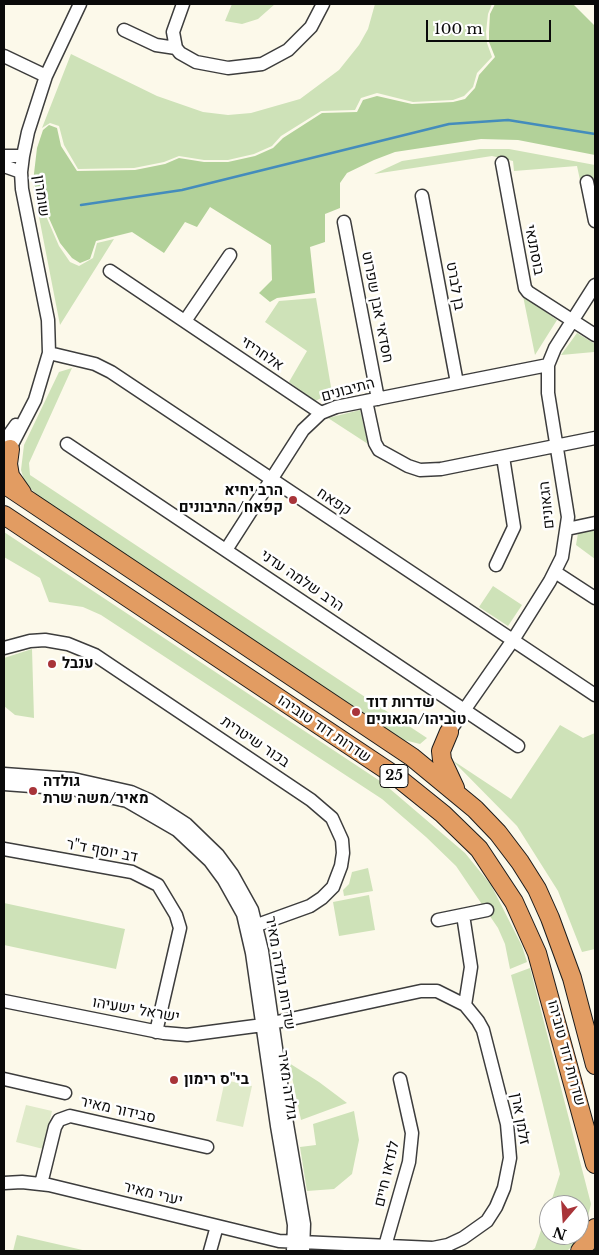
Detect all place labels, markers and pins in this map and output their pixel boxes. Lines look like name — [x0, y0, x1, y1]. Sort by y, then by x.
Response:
place label: הרב יחיא קפאח/התיבונים — [179, 482, 283, 517]
marker: הרב יחיא קפאח/התיבונים — [287, 494, 299, 506]
place label: ענבל — [62, 655, 94, 673]
marker: ענבל — [46, 658, 58, 670]
place label: שדרות דוד טוביהו/הגאונים — [366, 694, 466, 729]
marker: שדרות דוד טוביהו/הגאונים — [350, 706, 362, 718]
place label: גולדה מאיר/משה שרת — [43, 773, 149, 808]
marker: גולדה מאיר/משה שרת — [27, 785, 39, 797]
place label: בי"ס רימון — [184, 1071, 249, 1089]
marker: בי"ס רימון — [168, 1074, 180, 1086]

